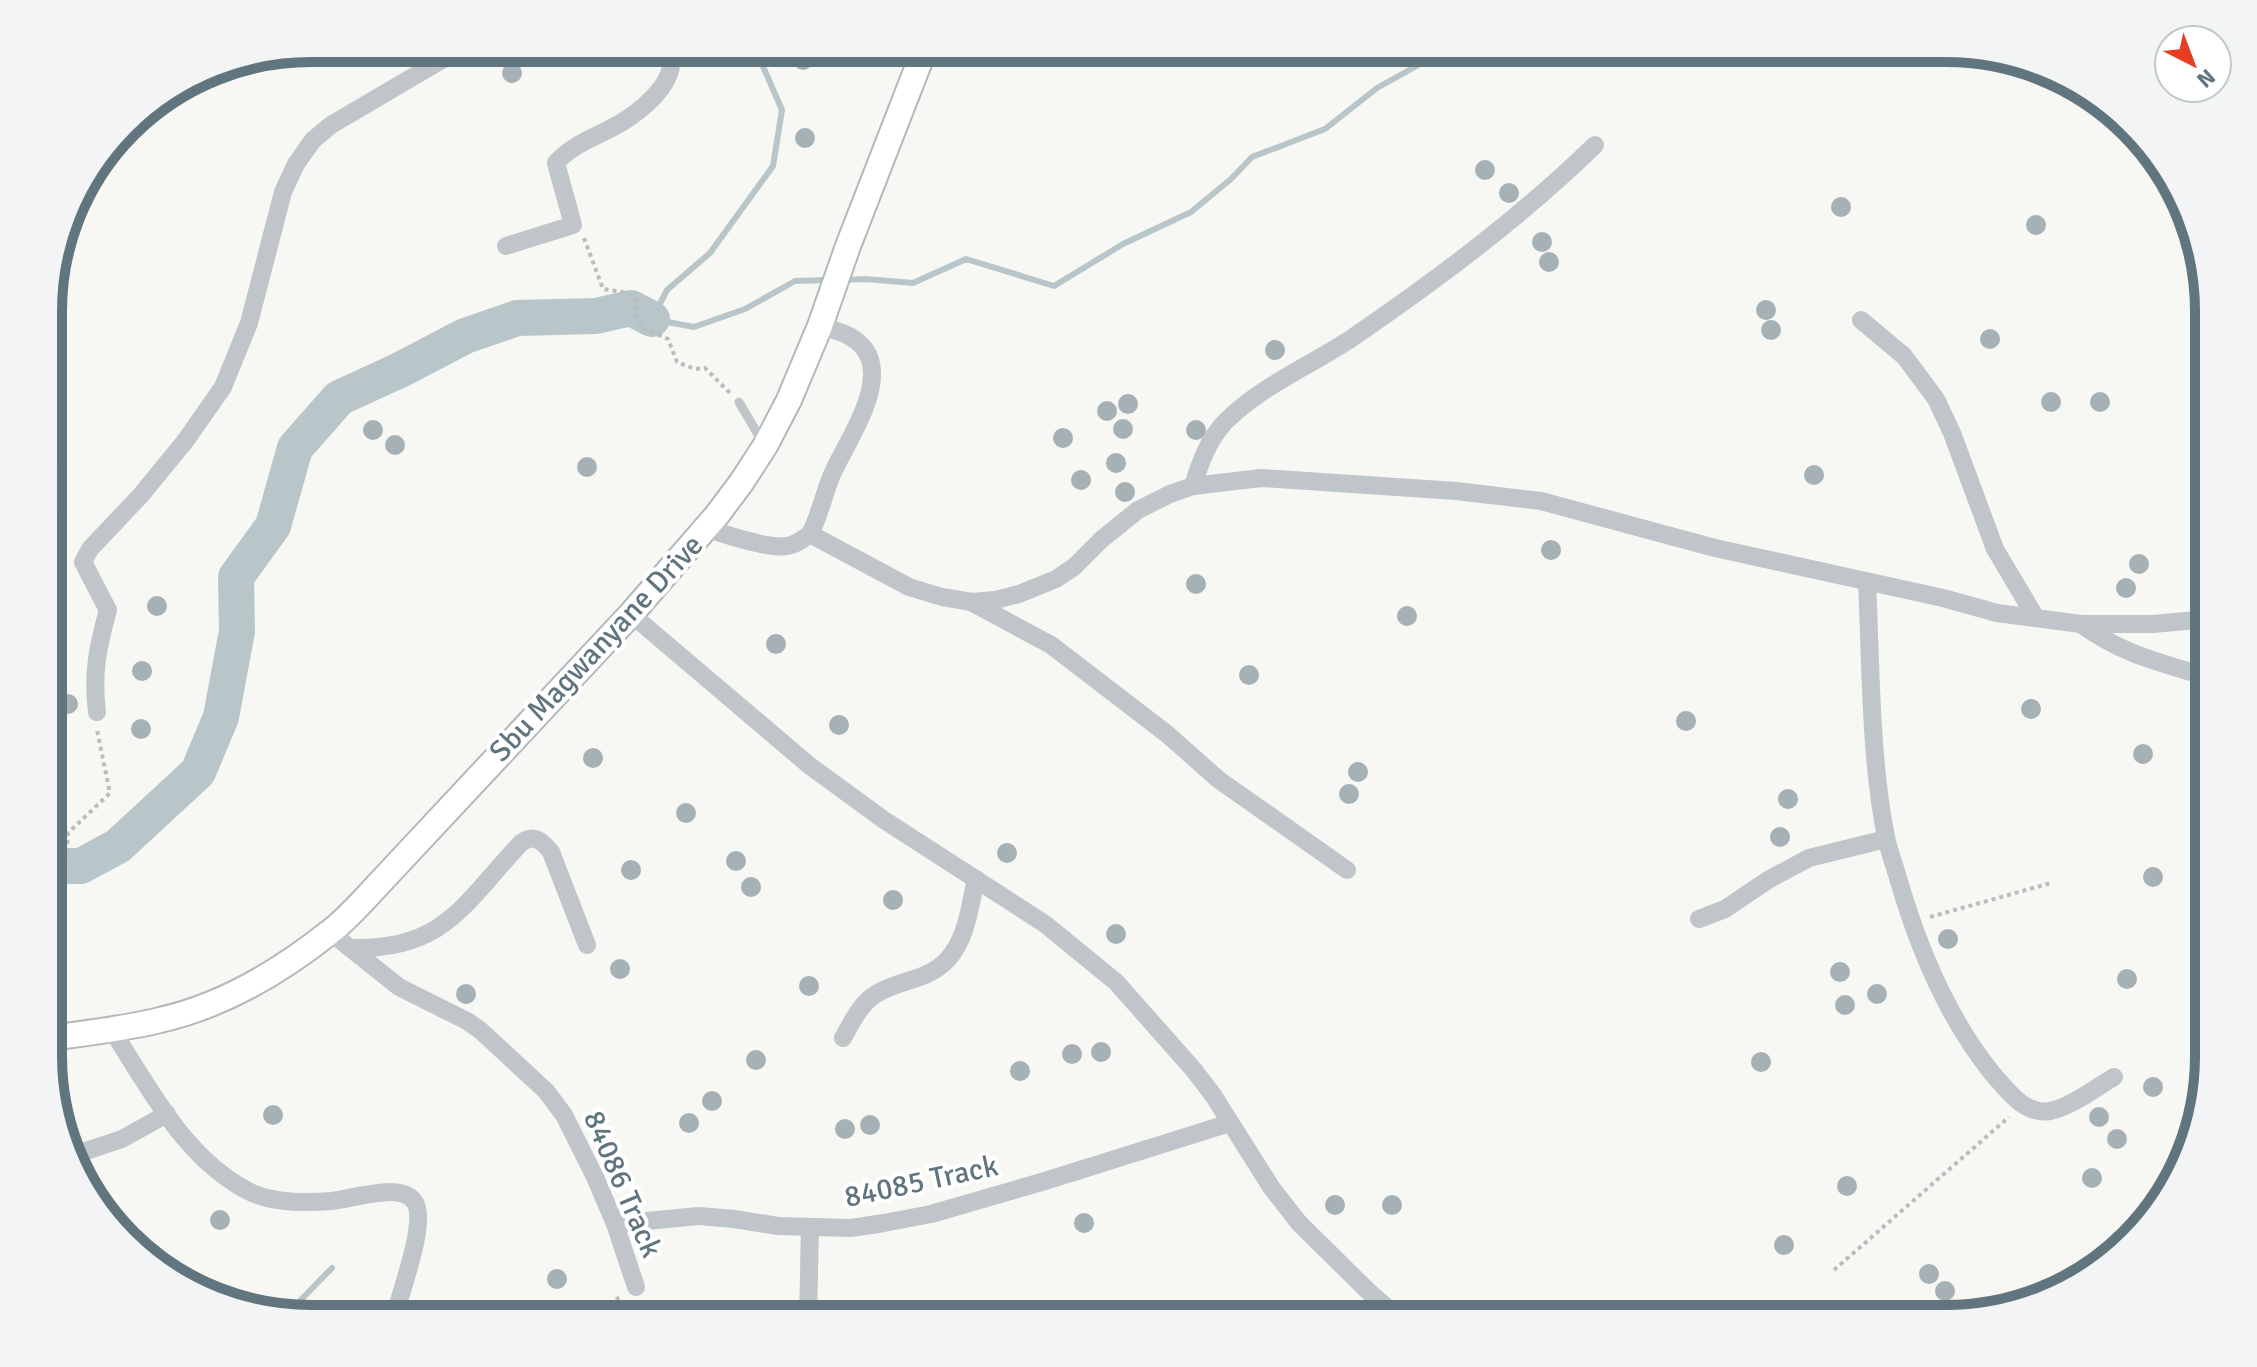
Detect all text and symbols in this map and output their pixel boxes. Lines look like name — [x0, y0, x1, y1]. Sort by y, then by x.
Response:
north arrow — [2153, 24, 2233, 104]
text: N — [2191, 63, 2221, 94]
street label: Sbu Magwanyane Drive — [482, 527, 711, 770]
street label: 84086 Track — [575, 1105, 670, 1263]
street label: 84085 Track — [841, 1147, 1001, 1216]

